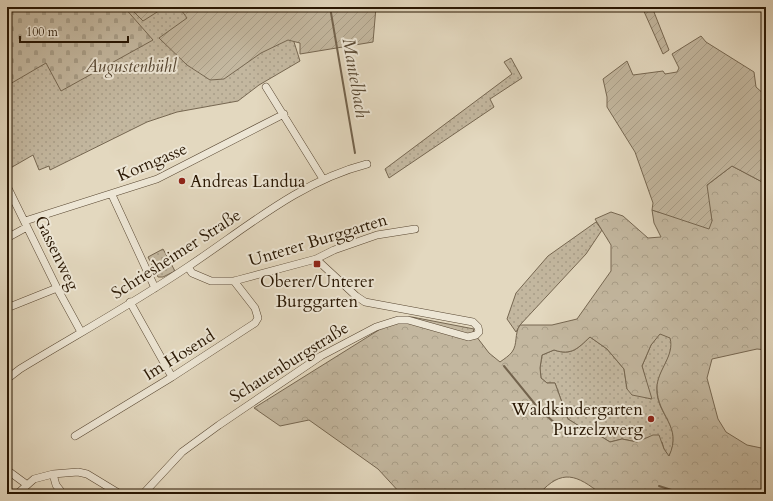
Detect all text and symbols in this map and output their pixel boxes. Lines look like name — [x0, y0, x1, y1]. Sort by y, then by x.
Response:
scale bar — [20, 18, 128, 44]
text: 100 m — [26, 24, 59, 40]
water label: Mantelbach — [336, 36, 374, 120]
park label: Augustenbühl — [84, 55, 177, 78]
street label: Korngasse — [114, 137, 190, 187]
place label: Andreas Landua — [190, 170, 306, 193]
marker: Andreas Landua — [177, 176, 187, 186]
street label: Schriesheimer Straße — [107, 204, 245, 304]
street label: Unterer Burggarten — [246, 208, 390, 272]
street label: Gassenweg — [29, 212, 85, 295]
marker: Oberer/Unterer Burggarten — [312, 259, 322, 269]
place label: Oberer/Unterer Burggarten — [260, 270, 375, 313]
street label: Schauenburgstraße — [225, 316, 353, 408]
street label: Im Hosend — [139, 324, 219, 386]
place label: Waldkindergarten Purzelzwerg — [510, 398, 643, 441]
marker: Waldkindergarten Purzelzwerg — [646, 414, 656, 424]

